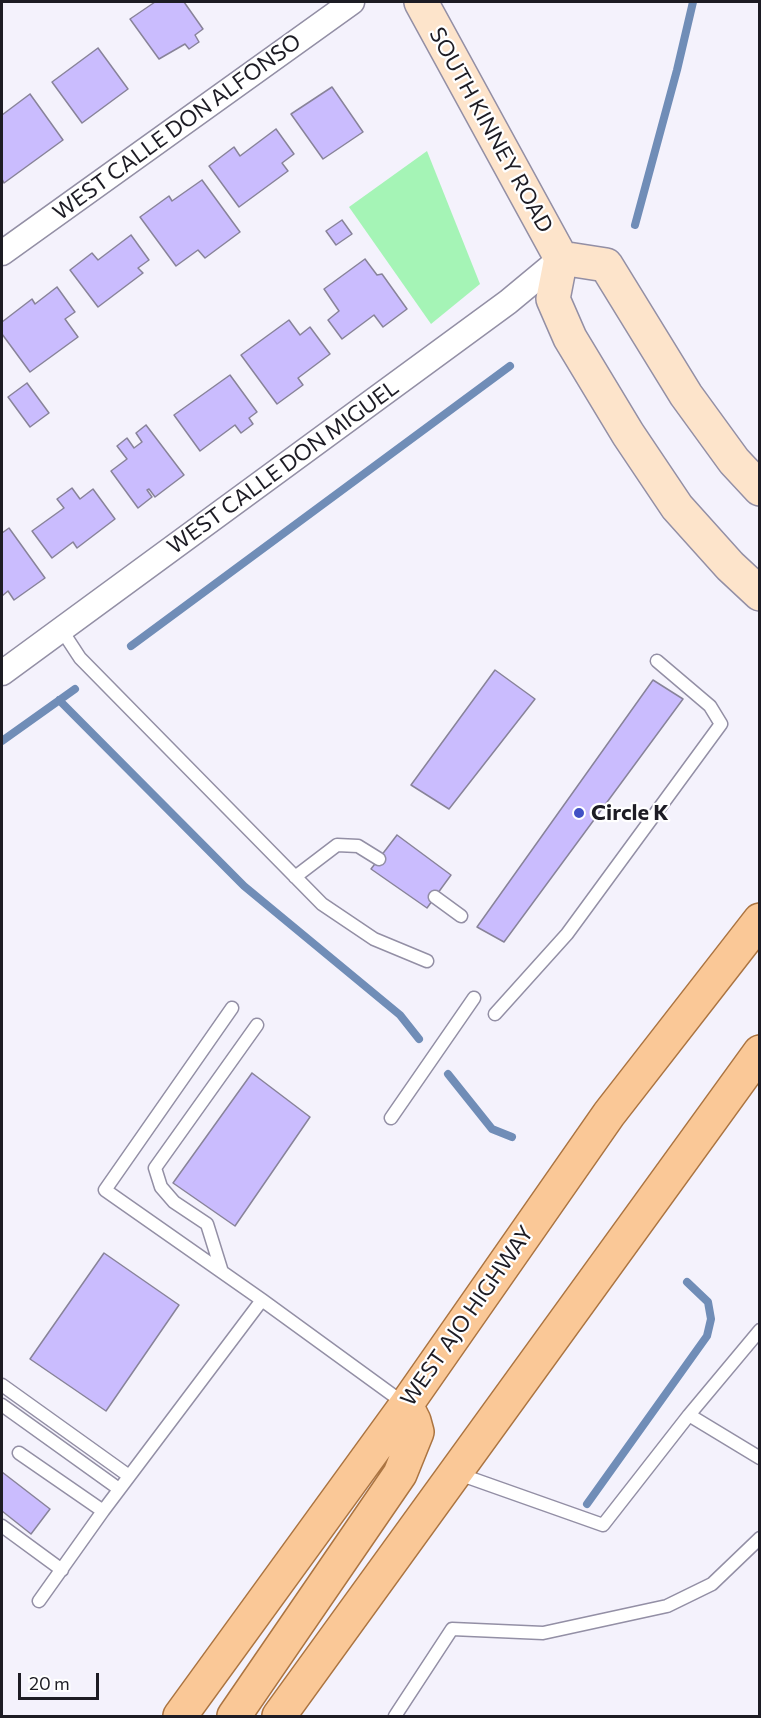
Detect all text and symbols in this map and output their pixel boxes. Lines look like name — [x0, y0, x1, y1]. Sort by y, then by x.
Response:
street label: SOUTH KINNEY ROAD — [424, 23, 558, 237]
street label: WEST CALLE DON ALFONSO — [48, 28, 306, 226]
street label: WEST CALLE DON MIGUEL — [162, 374, 404, 560]
place label: Circle K — [591, 800, 669, 826]
marker: Circle K — [572, 806, 586, 820]
street label: WEST AJO HIGHWAY — [395, 1221, 539, 1411]
scale bar — [21, 1661, 102, 1699]
text: 20 m — [29, 1672, 70, 1694]

